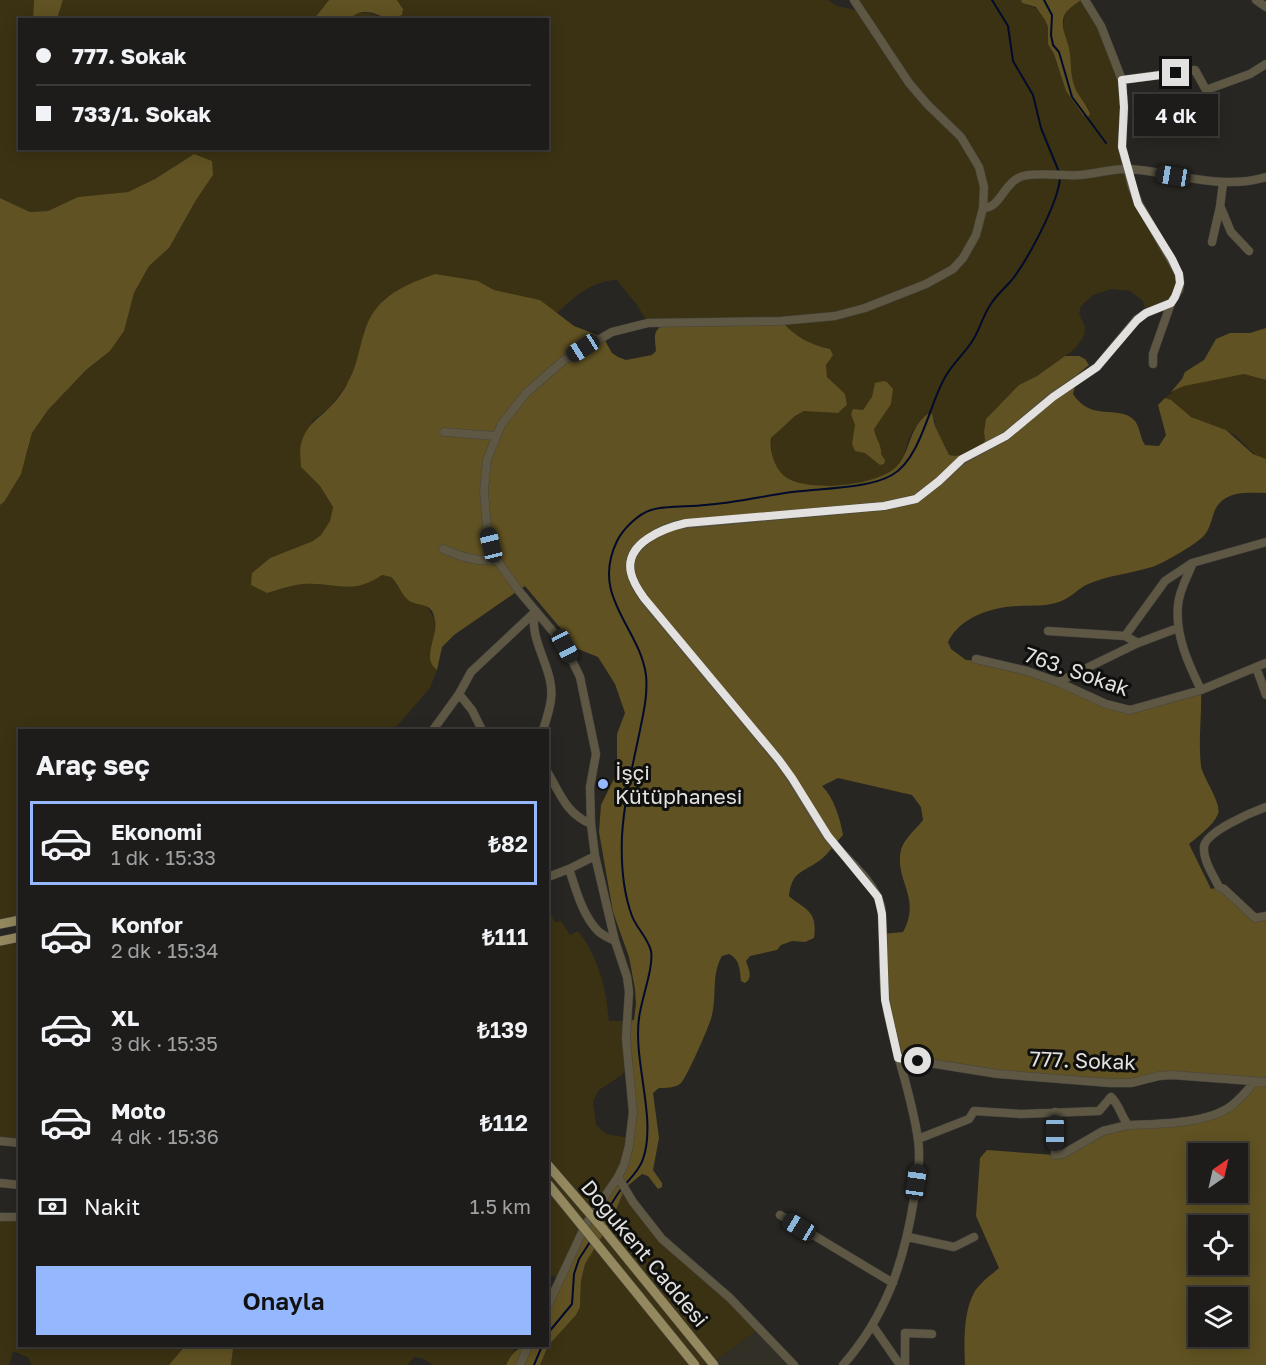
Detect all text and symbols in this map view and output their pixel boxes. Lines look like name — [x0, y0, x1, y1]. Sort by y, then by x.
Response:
text: 777. Sokak — [72, 42, 187, 69]
route end — [1162, 59, 1189, 86]
callout: 4 dk — [1134, 94, 1218, 136]
text: 733/1. Sokak — [72, 100, 211, 127]
text: 4 dk — [1155, 103, 1197, 127]
car — [1154, 164, 1192, 188]
car — [563, 331, 603, 365]
car — [478, 525, 504, 565]
car — [549, 626, 581, 666]
street label: 763. Sokak — [1021, 641, 1133, 701]
text: Araç seç — [36, 749, 150, 781]
place label: İşçi Kütüphanesi — [615, 759, 742, 809]
marker: İşçi Kütüphanesi — [596, 777, 610, 791]
icon: car — [39, 816, 93, 870]
text: Ekonomi — [111, 818, 202, 845]
text: ₺82 — [488, 830, 528, 857]
text: 1 dk · 15:33 — [111, 845, 216, 869]
icon: car — [39, 909, 93, 963]
text: Konfor — [111, 911, 183, 938]
text: ₺111 — [482, 923, 528, 950]
text: 2 dk · 15:34 — [111, 938, 218, 962]
icon: car — [39, 1002, 93, 1056]
text: XL — [111, 1004, 139, 1031]
text: ₺139 — [477, 1016, 528, 1043]
text: 3 dk · 15:35 — [111, 1031, 218, 1055]
street label: 777. Sokak — [1029, 1045, 1137, 1075]
route start — [904, 1047, 931, 1074]
icon: car — [39, 1095, 93, 1149]
text: Moto — [111, 1097, 166, 1124]
text: ₺112 — [480, 1109, 528, 1136]
car — [1046, 1115, 1064, 1151]
text: 4 dk · 15:36 — [111, 1124, 219, 1148]
north arrow — [1188, 1143, 1248, 1203]
map controls — [1188, 1143, 1248, 1347]
car — [905, 1163, 927, 1201]
street label: Doğukent Caddesi — [576, 1174, 714, 1332]
icon: cash — [36, 1190, 69, 1223]
text: Nakit — [84, 1193, 140, 1220]
text: 1.5 km — [470, 1194, 531, 1218]
car — [779, 1210, 819, 1244]
button: locate — [1188, 1215, 1248, 1275]
button: Onayla — [36, 1266, 531, 1335]
button: layers — [1188, 1287, 1248, 1347]

